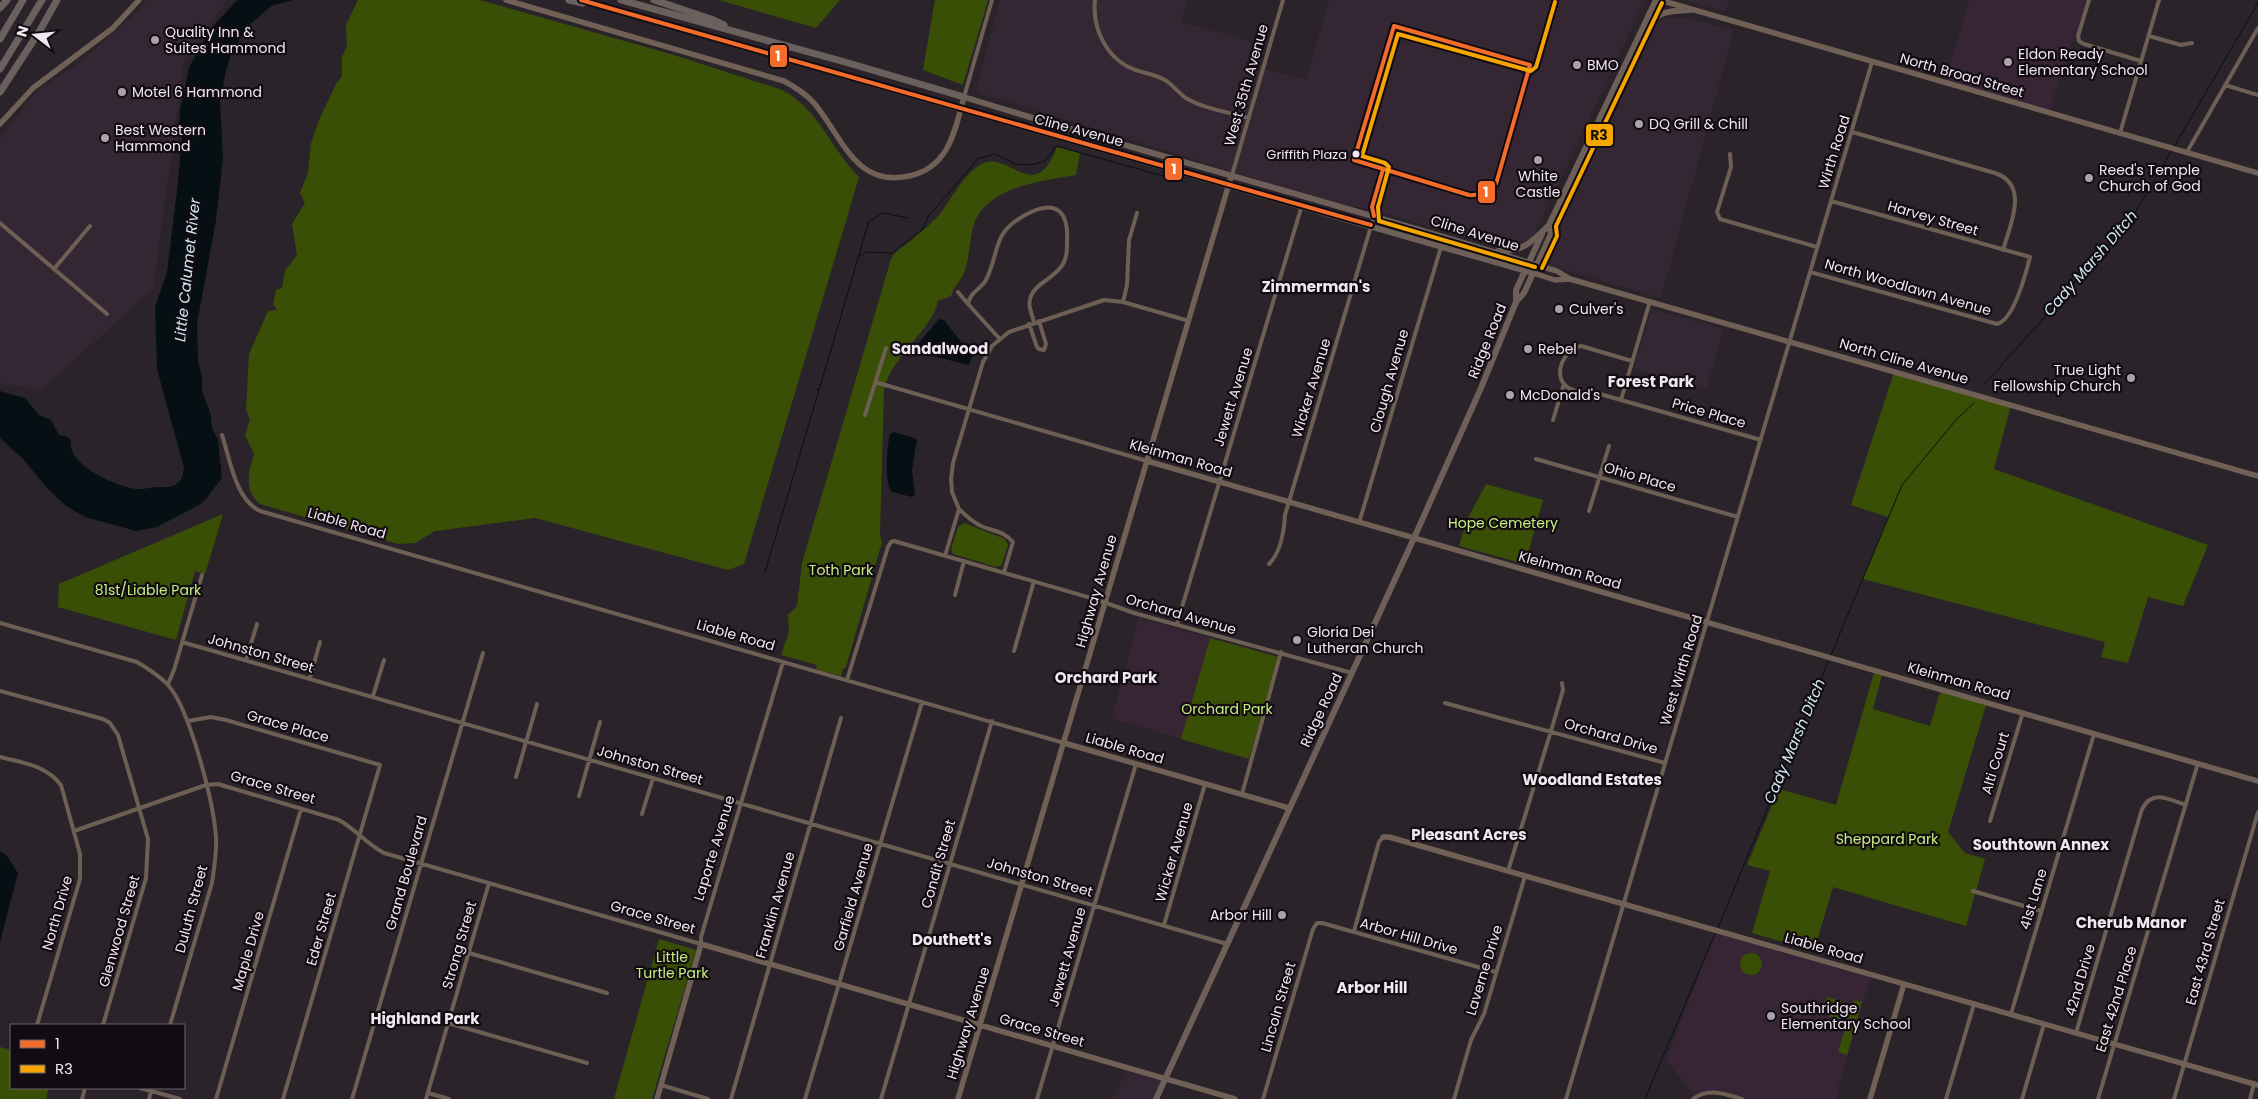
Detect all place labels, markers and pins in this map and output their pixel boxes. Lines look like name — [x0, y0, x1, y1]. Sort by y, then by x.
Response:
place label: Quality Inn & Suites Hammond — [165, 22, 286, 58]
marker: Quality Inn & Suites Hammond — [149, 34, 161, 46]
place label: Eldon Ready Elementary School — [2018, 44, 2148, 80]
place label: BMO — [1587, 55, 1619, 75]
marker: Eldon Ready Elementary School — [2002, 56, 2014, 68]
marker: BMO — [1571, 59, 1583, 71]
place label: Motel 6 Hammond — [132, 82, 262, 102]
marker: Motel 6 Hammond — [116, 86, 128, 98]
place label: DQ Grill & Chill — [1649, 114, 1748, 134]
marker: DQ Grill & Chill — [1633, 118, 1645, 130]
place label: Best Western Hammond — [115, 120, 206, 156]
marker: Best Western Hammond — [99, 132, 111, 144]
place label: Griffith Plaza — [1266, 145, 1347, 164]
marker: Griffith Plaza — [1351, 149, 1361, 159]
marker: White Castle — [1532, 154, 1544, 166]
place label: Reed's Temple Church of God — [2099, 160, 2201, 196]
place label: White Castle — [1516, 166, 1561, 202]
marker: Reed's Temple Church of God — [2083, 172, 2095, 184]
place label: Culver's — [1569, 299, 1624, 319]
marker: Culver's — [1553, 303, 1565, 315]
place label: Rebel — [1538, 339, 1577, 359]
marker: Rebel — [1522, 343, 1534, 355]
place label: True Light Fellowship Church — [1994, 360, 2121, 396]
marker: True Light Fellowship Church — [2125, 372, 2137, 384]
place label: McDonald's — [1520, 385, 1600, 405]
marker: McDonald's — [1504, 389, 1516, 401]
place label: Gloria Dei Lutheran Church — [1307, 622, 1424, 658]
marker: Gloria Dei Lutheran Church — [1291, 634, 1303, 646]
place label: Arbor Hill — [1210, 905, 1272, 925]
marker: Arbor Hill — [1276, 909, 1288, 921]
place label: Southridge Elementary School — [1781, 998, 1911, 1034]
marker: Southridge Elementary School — [1765, 1010, 1777, 1022]

